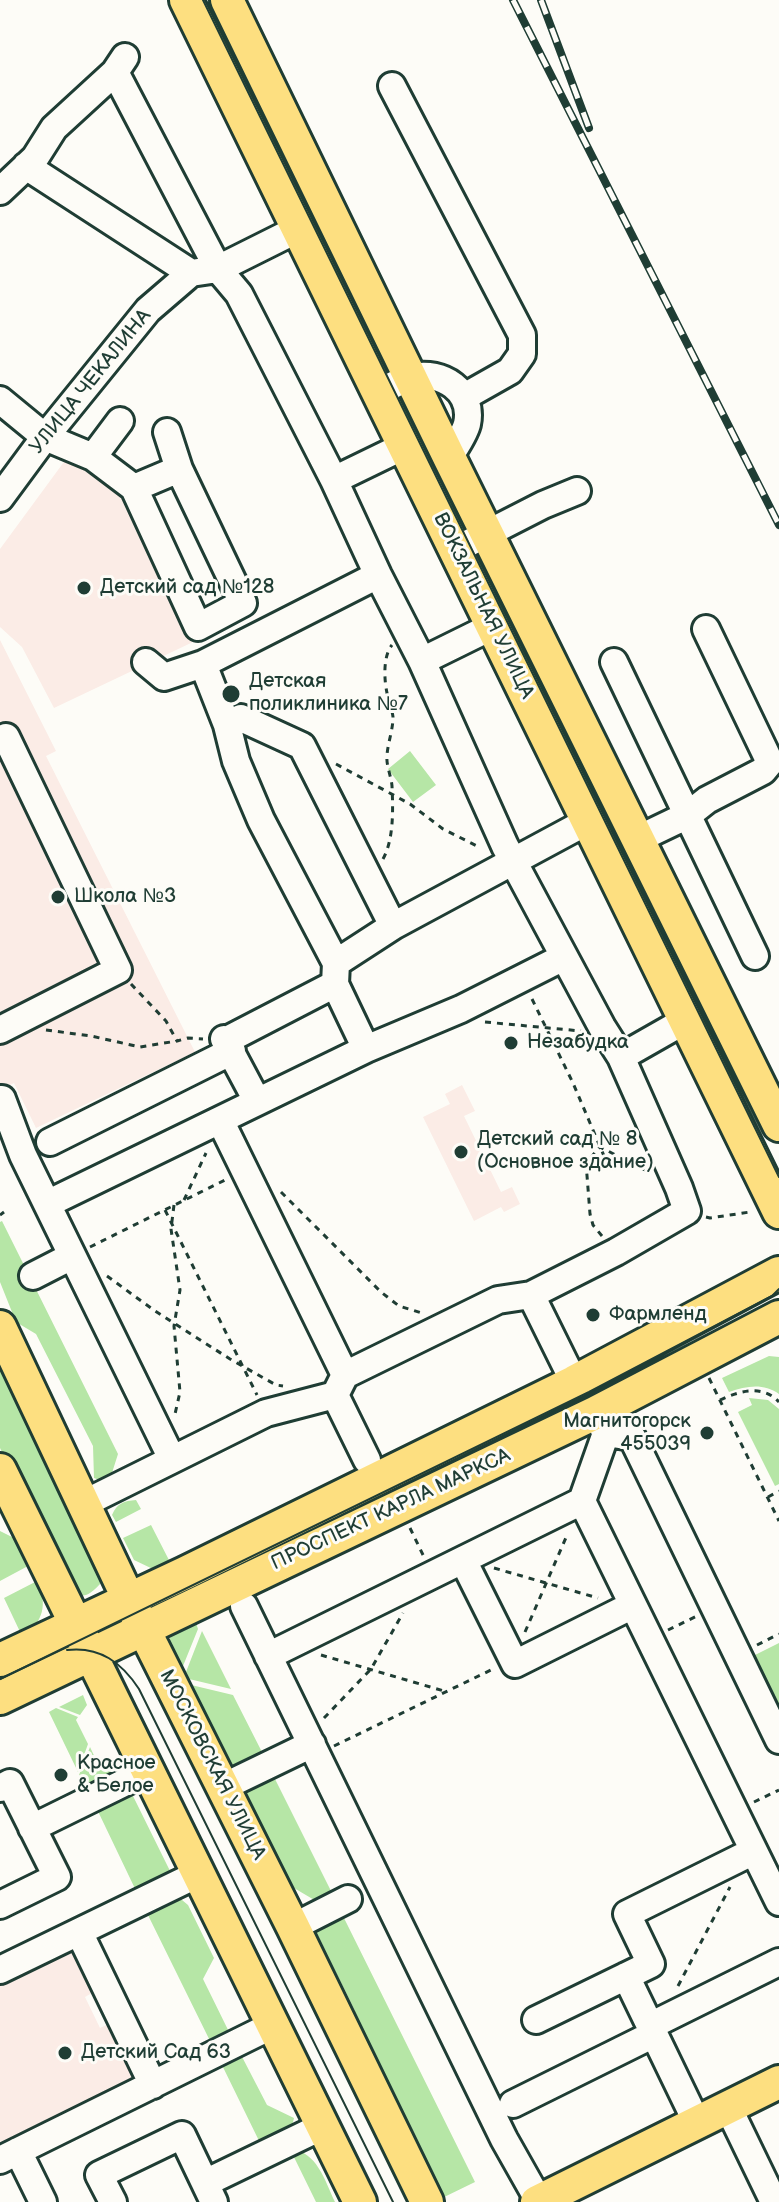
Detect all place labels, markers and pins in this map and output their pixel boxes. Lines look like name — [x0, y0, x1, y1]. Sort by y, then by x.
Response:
place label: Детский сад №128 — [100, 576, 274, 600]
marker: Детский сад №128 — [75, 579, 93, 597]
place label: Детская поликлиника №7 — [249, 670, 408, 717]
marker: Детская поликлиника №7 — [220, 683, 242, 705]
place label: Школа №3 — [74, 885, 176, 909]
marker: Школа №3 — [49, 888, 67, 906]
place label: Незабудка — [527, 1031, 629, 1055]
marker: Незабудка — [502, 1034, 520, 1052]
place label: Детский сад № 8 (Основное здание) — [477, 1128, 654, 1175]
marker: Детский сад № 8 (Основное здание) — [452, 1143, 470, 1161]
place label: Фармленд — [609, 1303, 707, 1327]
marker: Фармленд — [584, 1306, 602, 1324]
place label: Магнитогорск 455039 — [563, 1410, 691, 1457]
marker: Магнитогорск 455039 — [698, 1424, 716, 1442]
place label: Красное & Белое — [77, 1752, 156, 1799]
marker: Красное & Белое — [52, 1766, 70, 1784]
place label: Детский Сад 63 — [81, 2041, 231, 2065]
marker: Детский Сад 63 — [56, 2044, 74, 2062]

